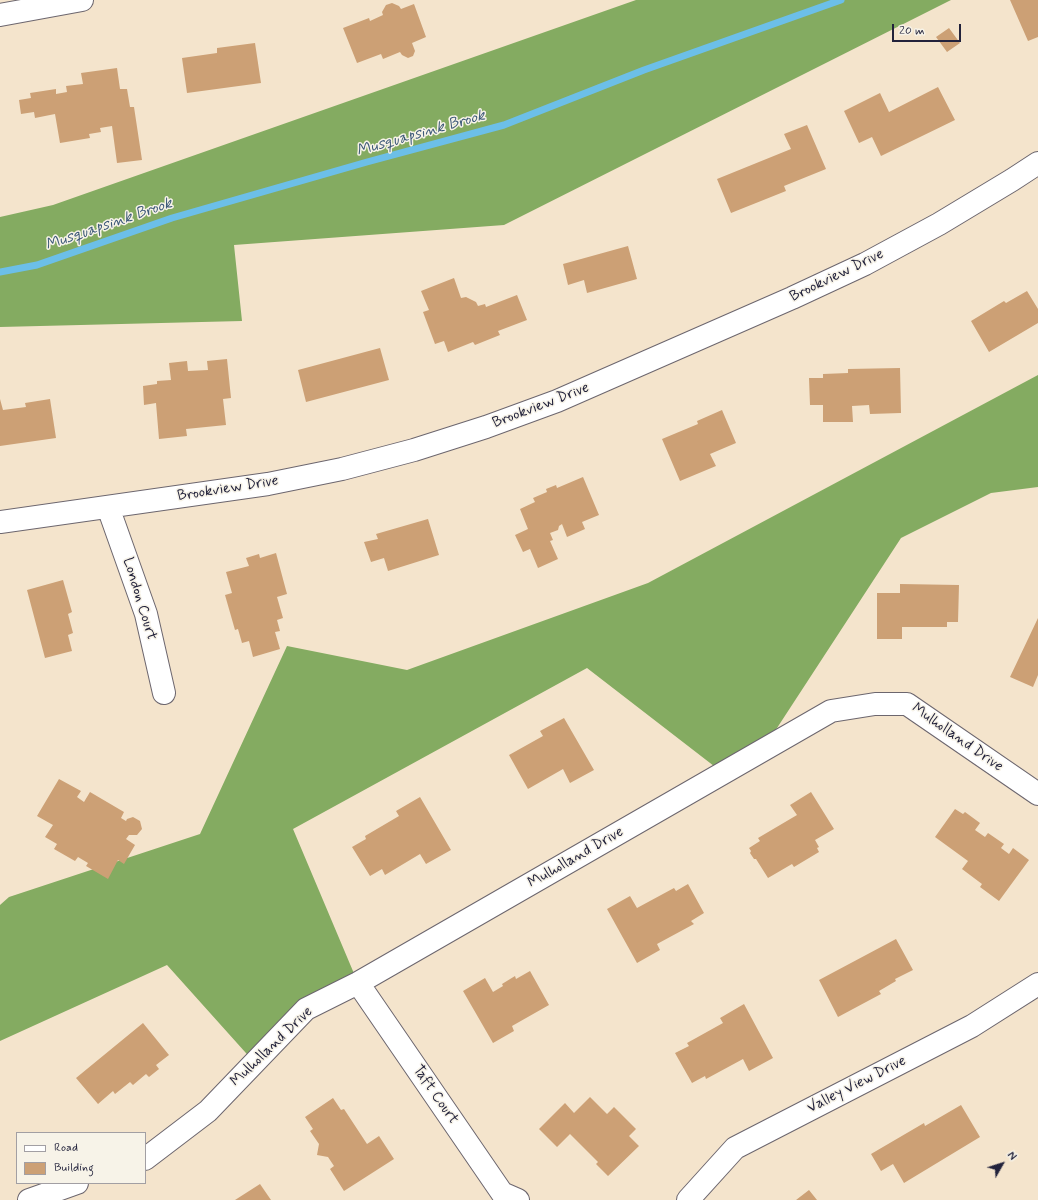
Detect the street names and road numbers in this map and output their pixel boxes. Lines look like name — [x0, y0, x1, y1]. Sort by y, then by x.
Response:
street label: Brookview Drive — [787, 246, 887, 306]
street label: Brookview Drive — [490, 379, 592, 433]
street label: Brookview Drive — [176, 472, 280, 506]
street label: London Court — [118, 555, 160, 643]
street label: Mulholland Drive — [908, 700, 1006, 776]
street label: Mulholland Drive — [525, 823, 627, 893]
street label: Mulholland Drive — [227, 1003, 317, 1091]
street label: Valley View Drive — [805, 1052, 909, 1118]
street label: Taft Court — [408, 1062, 462, 1128]

